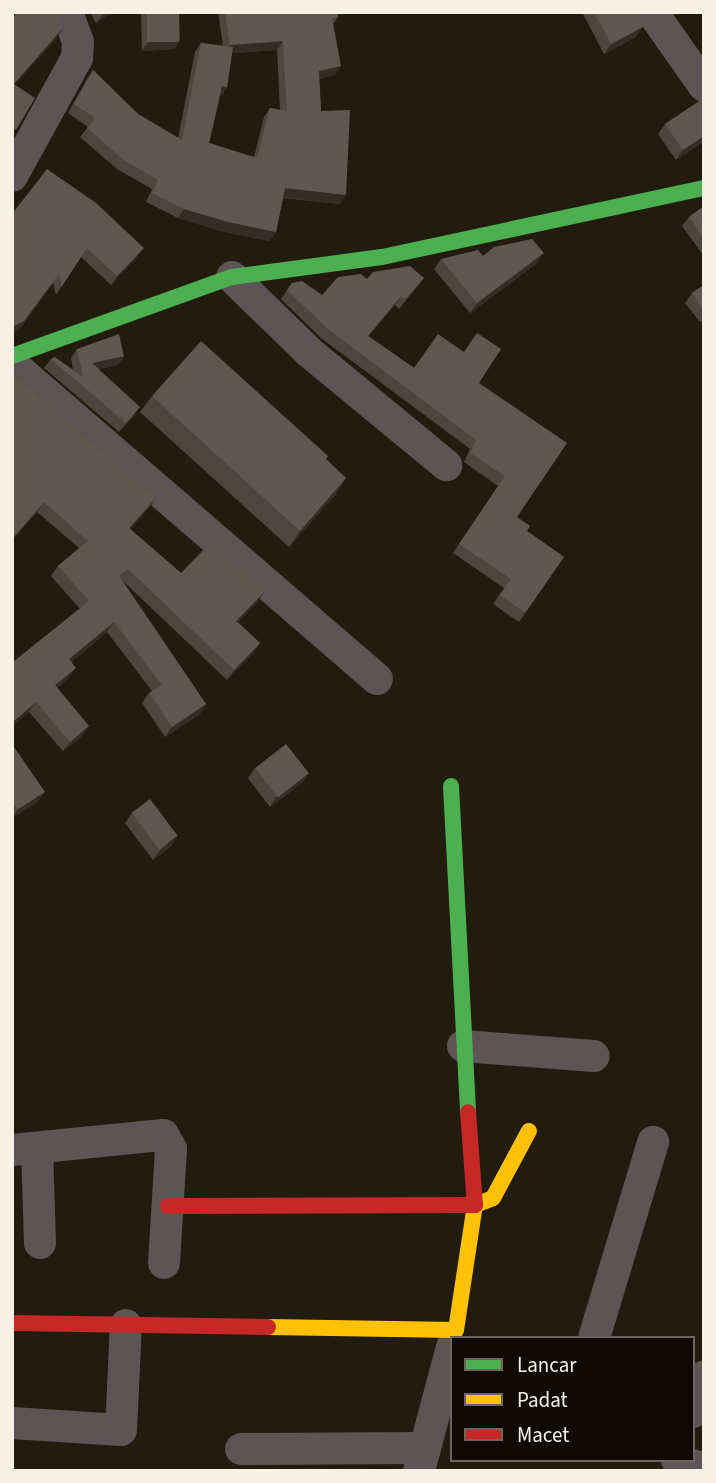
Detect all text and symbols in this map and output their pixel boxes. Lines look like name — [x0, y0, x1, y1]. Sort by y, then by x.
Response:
legend — [450, 1336, 695, 1462]
text: Lancar — [517, 1350, 577, 1380]
text: Padat — [517, 1385, 568, 1415]
text: Macet — [517, 1420, 569, 1450]

